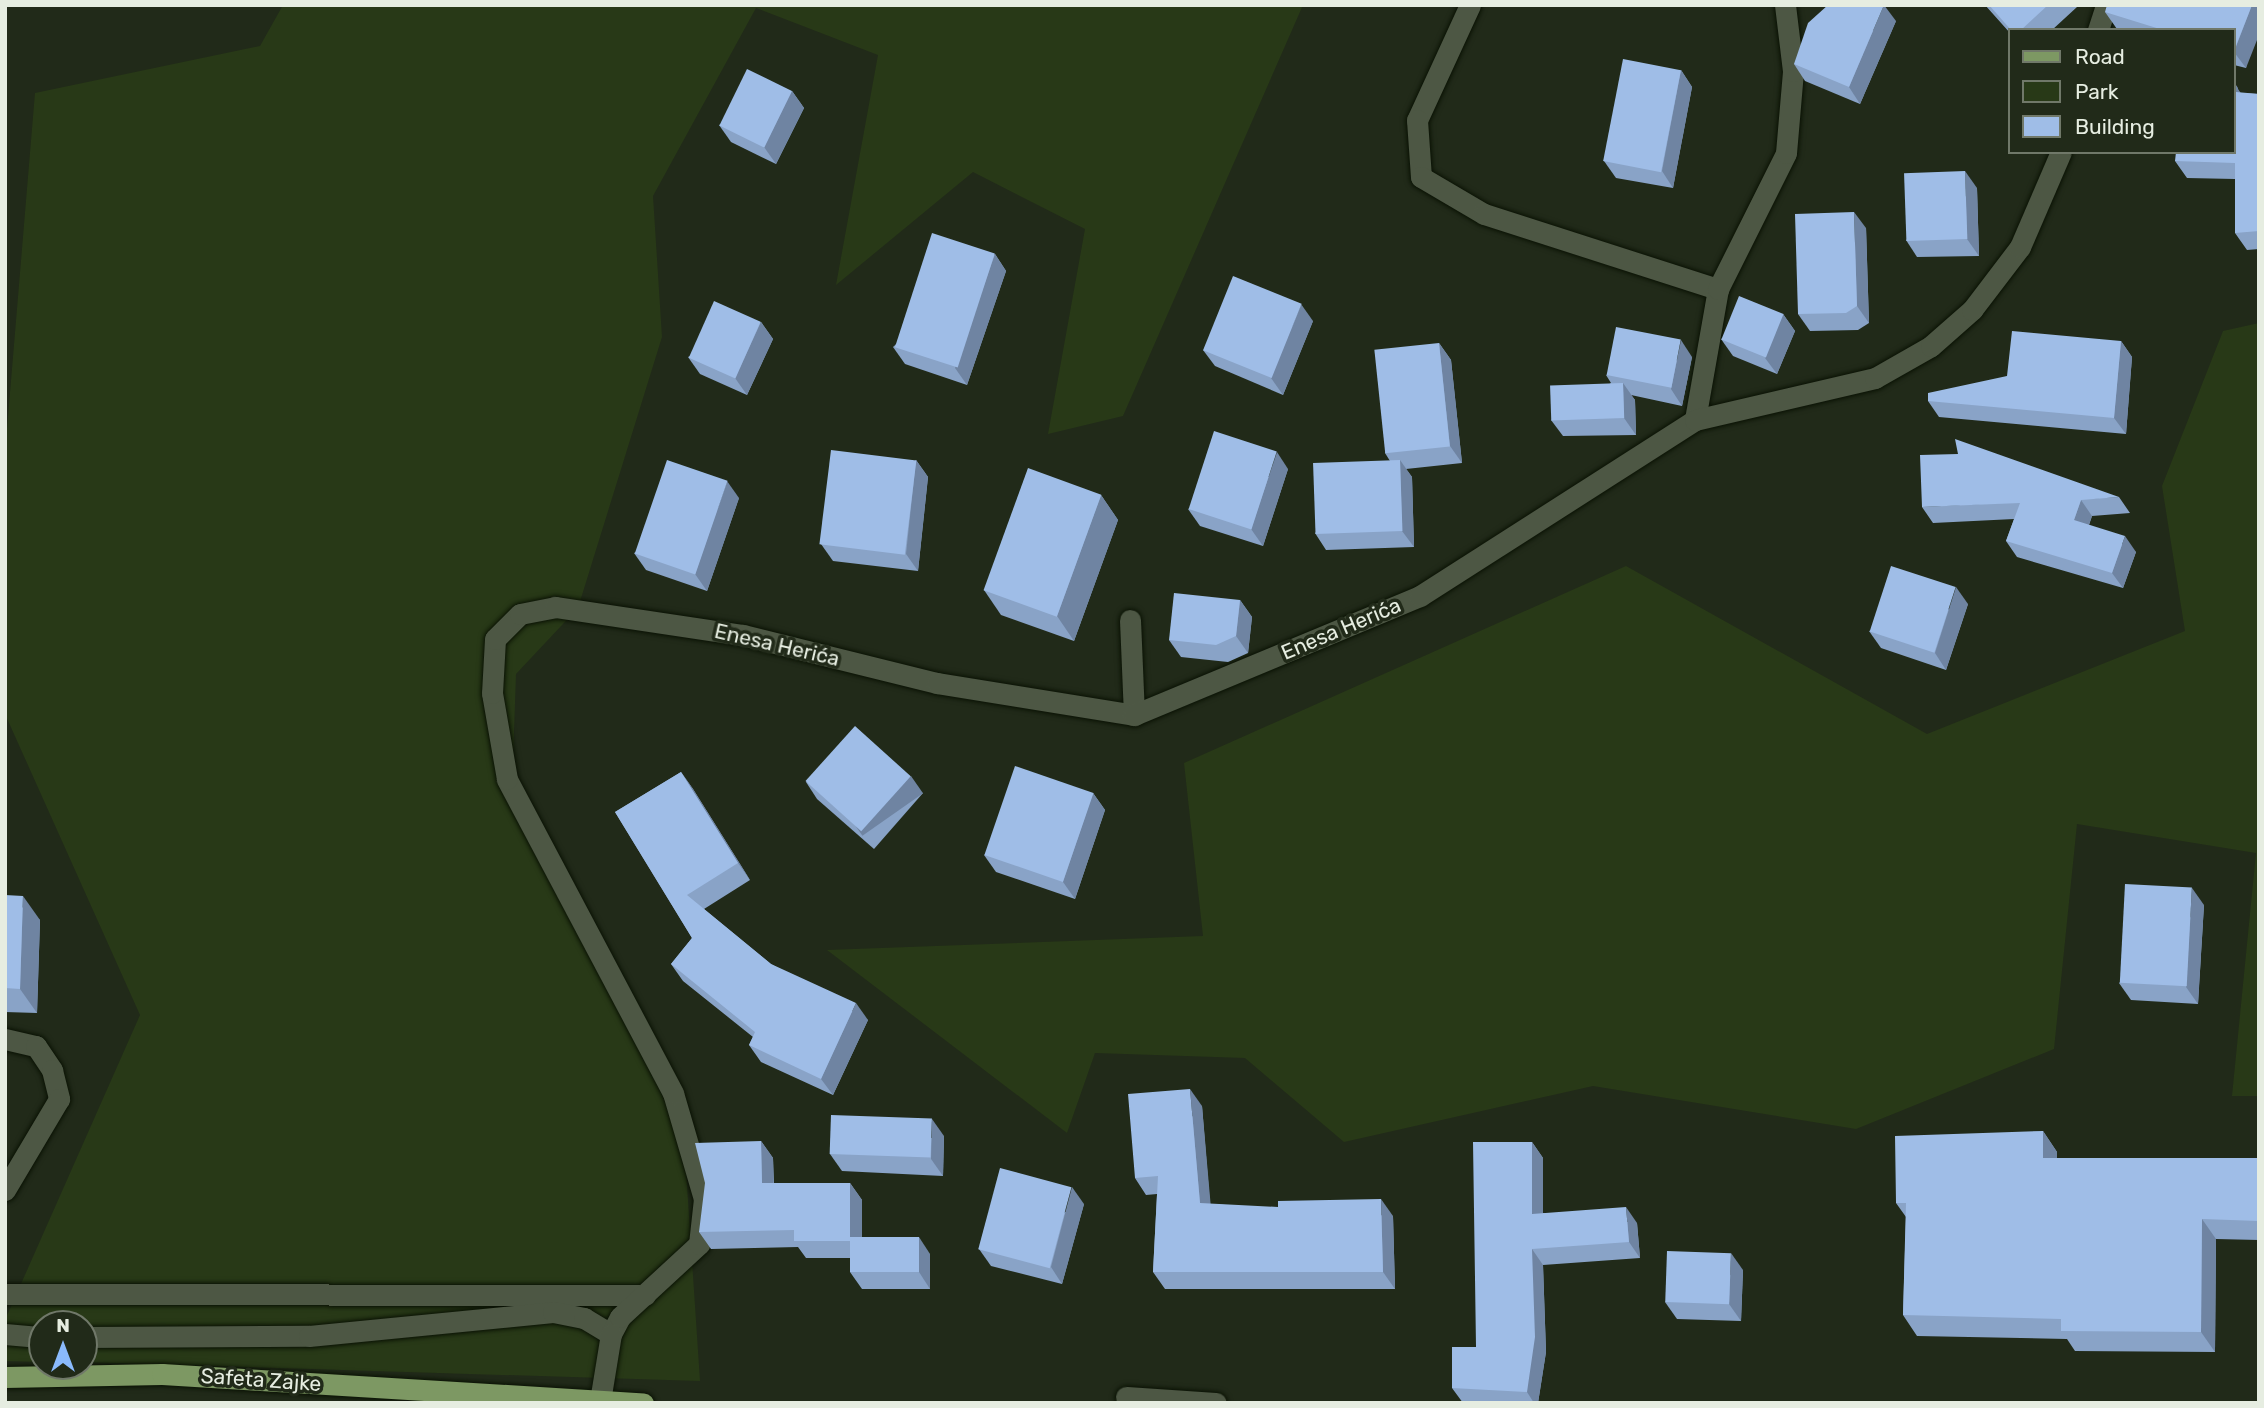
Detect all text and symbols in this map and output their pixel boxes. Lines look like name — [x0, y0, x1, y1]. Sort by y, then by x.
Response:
legend — [2008, 28, 2236, 154]
text: Road — [2075, 44, 2125, 69]
text: Park — [2075, 79, 2119, 104]
text: Building — [2075, 114, 2155, 139]
street label: Enesa Herića — [1277, 592, 1405, 666]
street label: Enesa Herića — [712, 618, 842, 672]
north arrow — [28, 1310, 98, 1380]
text: N — [56, 1314, 70, 1337]
street label: Safeta Zajke — [200, 1363, 322, 1397]

